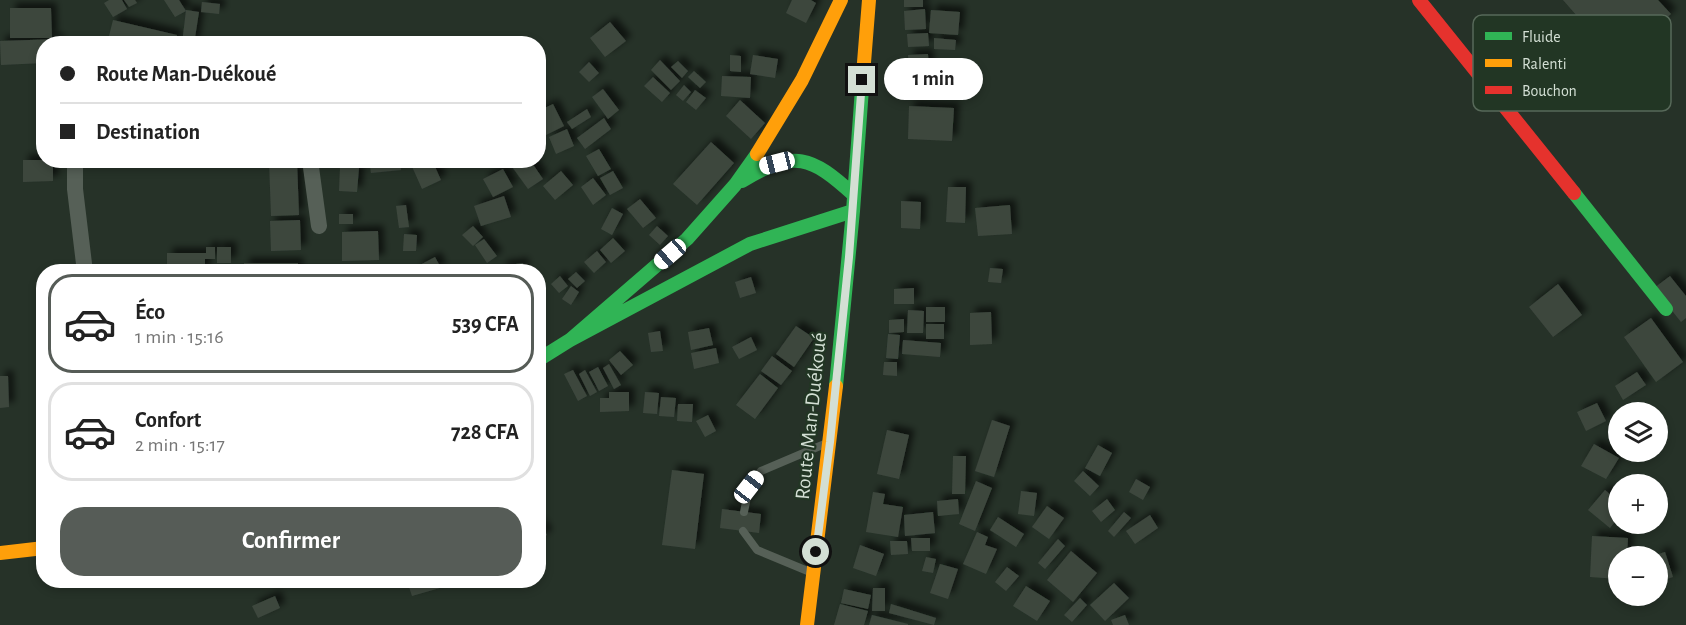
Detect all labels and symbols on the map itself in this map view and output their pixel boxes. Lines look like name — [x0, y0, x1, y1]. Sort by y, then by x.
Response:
legend — [1473, 15, 1671, 111]
text: Fluide — [1522, 29, 1561, 45]
text: Ralenti — [1522, 56, 1567, 72]
callout: 1 min — [883, 59, 982, 101]
route end — [848, 66, 875, 93]
text: Bouchon — [1522, 83, 1577, 99]
car — [757, 150, 797, 176]
car — [651, 235, 689, 273]
street label: Route Man-Duékoué — [792, 331, 830, 501]
car — [731, 467, 767, 507]
route start — [802, 538, 829, 565]

